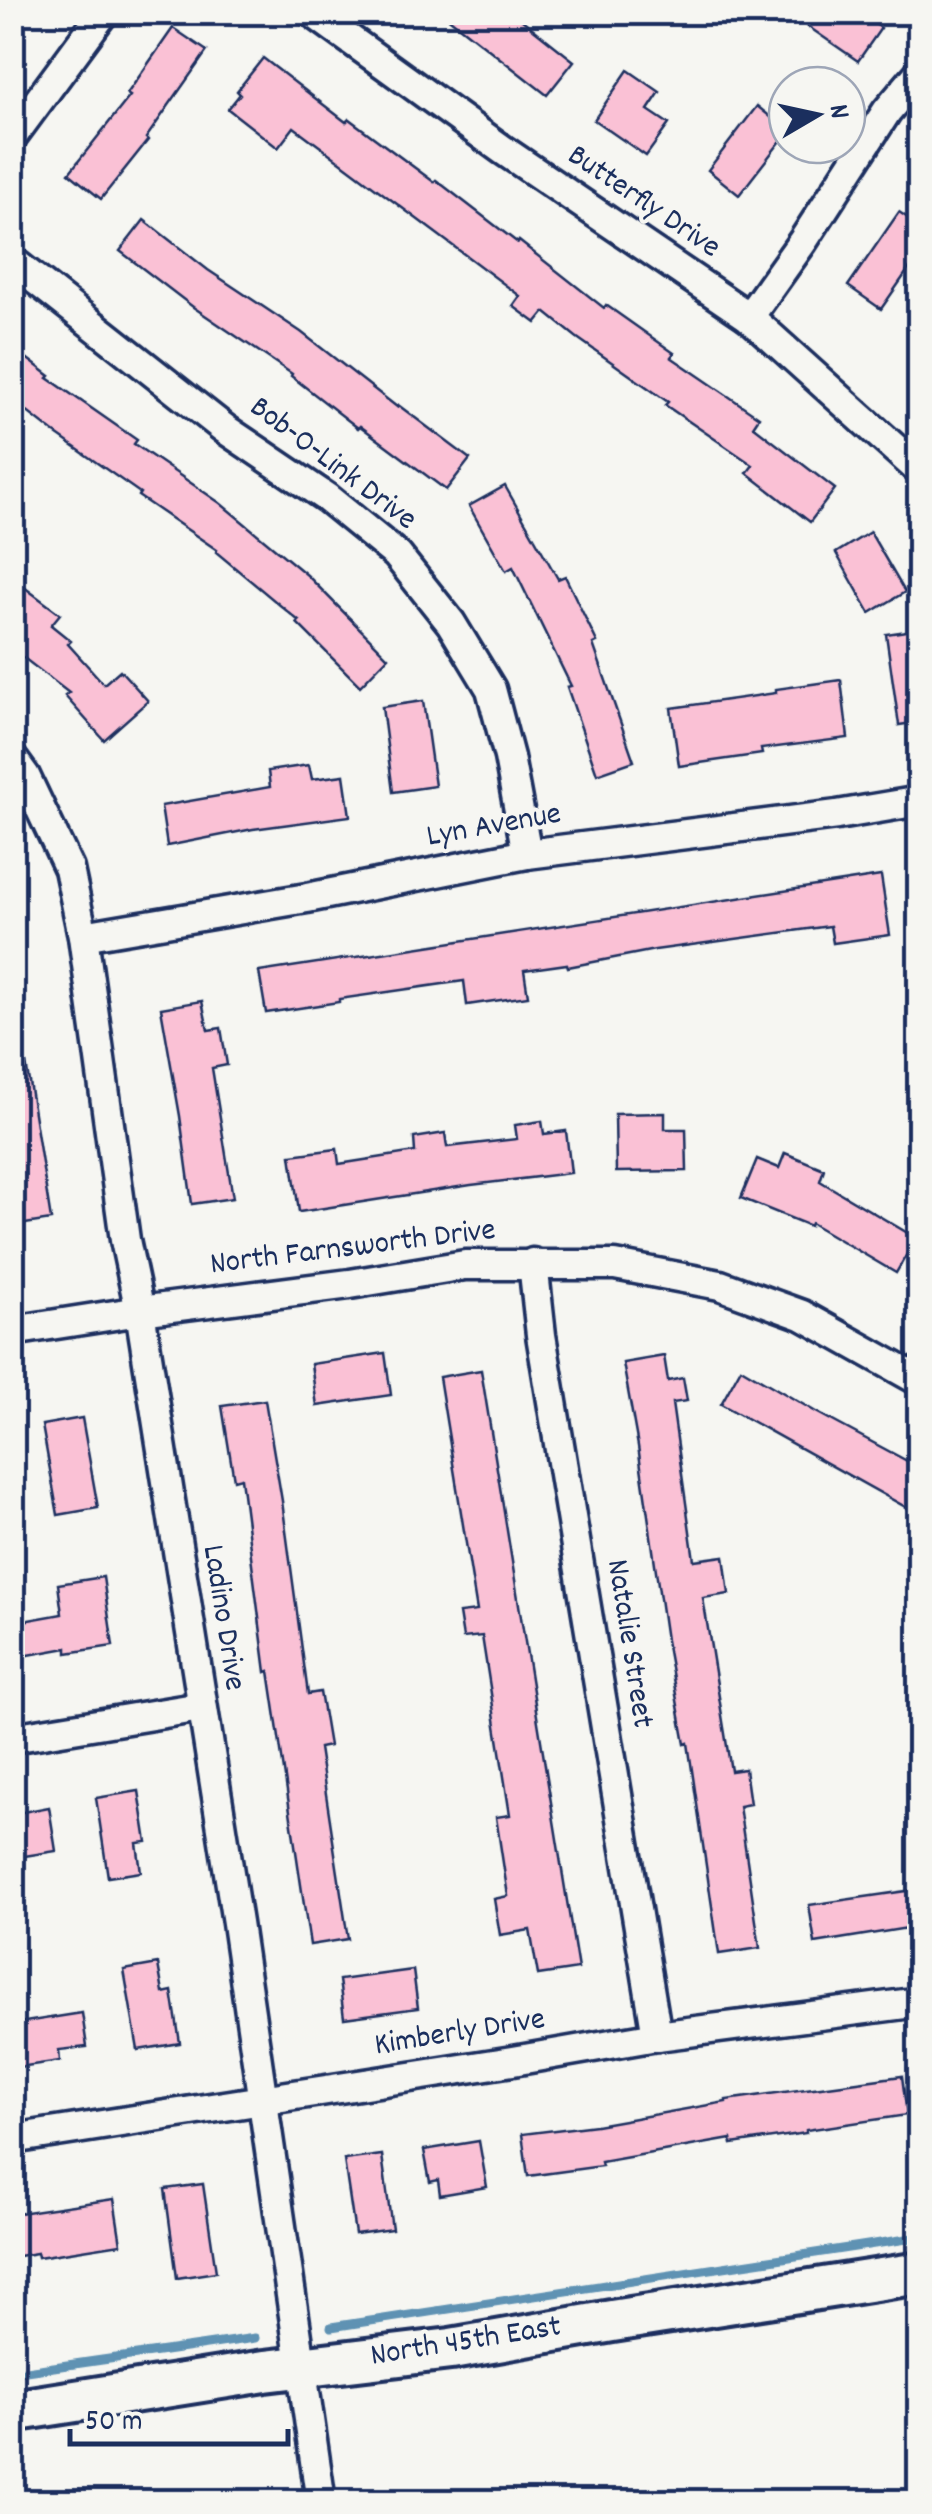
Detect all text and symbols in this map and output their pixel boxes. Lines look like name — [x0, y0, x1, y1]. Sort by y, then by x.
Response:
north arrow — [767, 65, 867, 165]
text: N — [816, 102, 858, 122]
street label: Butterfly Drive — [557, 135, 729, 271]
street label: Bob-O-Link Drive — [239, 387, 425, 543]
street label: Lyn Avenue — [423, 793, 565, 861]
street label: North Farnsworth Drive — [208, 1209, 498, 1289]
street label: Ladino Drive — [188, 1542, 256, 1694]
street label: Natalie Street — [592, 1556, 664, 1732]
street label: Kimberly Drive — [371, 1998, 549, 2070]
street label: North 45th East — [367, 2305, 565, 2381]
scale bar — [70, 2384, 288, 2446]
text: 50 m — [85, 2402, 143, 2445]

